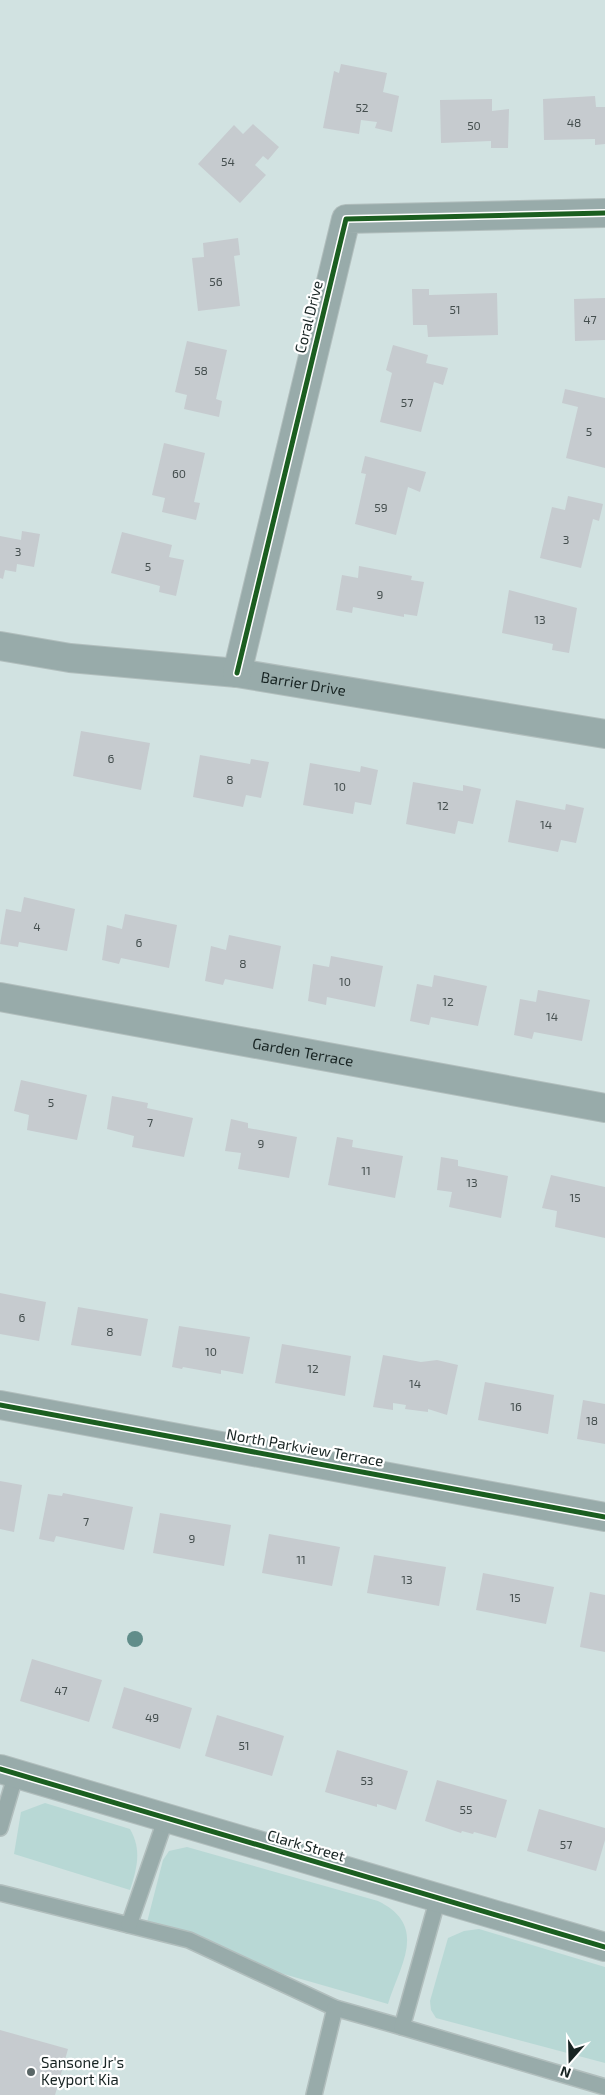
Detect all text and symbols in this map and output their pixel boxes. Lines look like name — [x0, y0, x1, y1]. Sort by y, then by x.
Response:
house number: 52 — [355, 100, 369, 114]
house number: 48 — [567, 115, 581, 129]
house number: 50 — [467, 118, 481, 132]
house number: 54 — [221, 154, 235, 168]
house number: 56 — [209, 274, 223, 288]
street label: Coral Drive — [290, 279, 326, 355]
house number: 51 — [449, 302, 461, 316]
house number: 47 — [583, 312, 597, 326]
house number: 58 — [194, 363, 208, 377]
house number: 57 — [401, 395, 413, 409]
house number: 5 — [586, 424, 592, 438]
house number: 60 — [172, 466, 186, 480]
house number: 59 — [374, 500, 388, 514]
house number: 3 — [563, 532, 569, 546]
house number: 3 — [15, 544, 21, 558]
house number: 5 — [145, 559, 151, 573]
house number: 9 — [377, 587, 384, 601]
house number: 13 — [534, 612, 546, 626]
street label: Barrier Drive — [260, 667, 348, 699]
house number: 6 — [108, 751, 115, 765]
house number: 8 — [226, 772, 234, 786]
house number: 10 — [334, 779, 346, 793]
house number: 12 — [437, 798, 449, 812]
house number: 14 — [540, 817, 552, 831]
house number: 4 — [33, 919, 41, 933]
house number: 6 — [136, 935, 143, 949]
house number: 8 — [239, 956, 247, 970]
house number: 10 — [339, 974, 351, 988]
house number: 12 — [442, 994, 454, 1008]
house number: 14 — [546, 1009, 558, 1023]
street label: Garden Terrace — [251, 1033, 355, 1070]
house number: 5 — [48, 1095, 54, 1109]
house number: 7 — [147, 1115, 153, 1129]
house number: 9 — [258, 1136, 265, 1150]
house number: 11 — [361, 1163, 371, 1177]
house number: 13 — [466, 1175, 478, 1189]
house number: 15 — [569, 1190, 581, 1204]
house number: 6 — [19, 1310, 26, 1324]
house number: 8 — [106, 1324, 114, 1338]
house number: 10 — [205, 1344, 217, 1358]
house number: 12 — [307, 1361, 319, 1375]
house number: 14 — [409, 1376, 421, 1390]
house number: 16 — [510, 1399, 522, 1413]
house number: 18 — [586, 1413, 598, 1427]
street label: North Parkview Terrace — [225, 1424, 385, 1470]
house number: 7 — [83, 1514, 89, 1528]
house number: 9 — [189, 1531, 196, 1545]
house number: 11 — [296, 1552, 306, 1566]
house number: 13 — [401, 1572, 413, 1586]
house number: 15 — [509, 1590, 521, 1604]
house number: 47 — [54, 1683, 68, 1697]
house number: 49 — [145, 1710, 159, 1724]
house number: 51 — [238, 1738, 250, 1752]
house number: 53 — [360, 1773, 374, 1787]
house number: 55 — [460, 1802, 472, 1816]
street label: Clark Street — [265, 1825, 347, 1865]
house number: 57 — [560, 1837, 572, 1851]
north arrow — [545, 2035, 595, 2085]
place label: Sansone Jr's Keyport Kia — [41, 2053, 124, 2088]
text: N — [558, 2063, 573, 2082]
marker: Sansone Jr's Keyport Kia — [25, 2066, 37, 2078]

